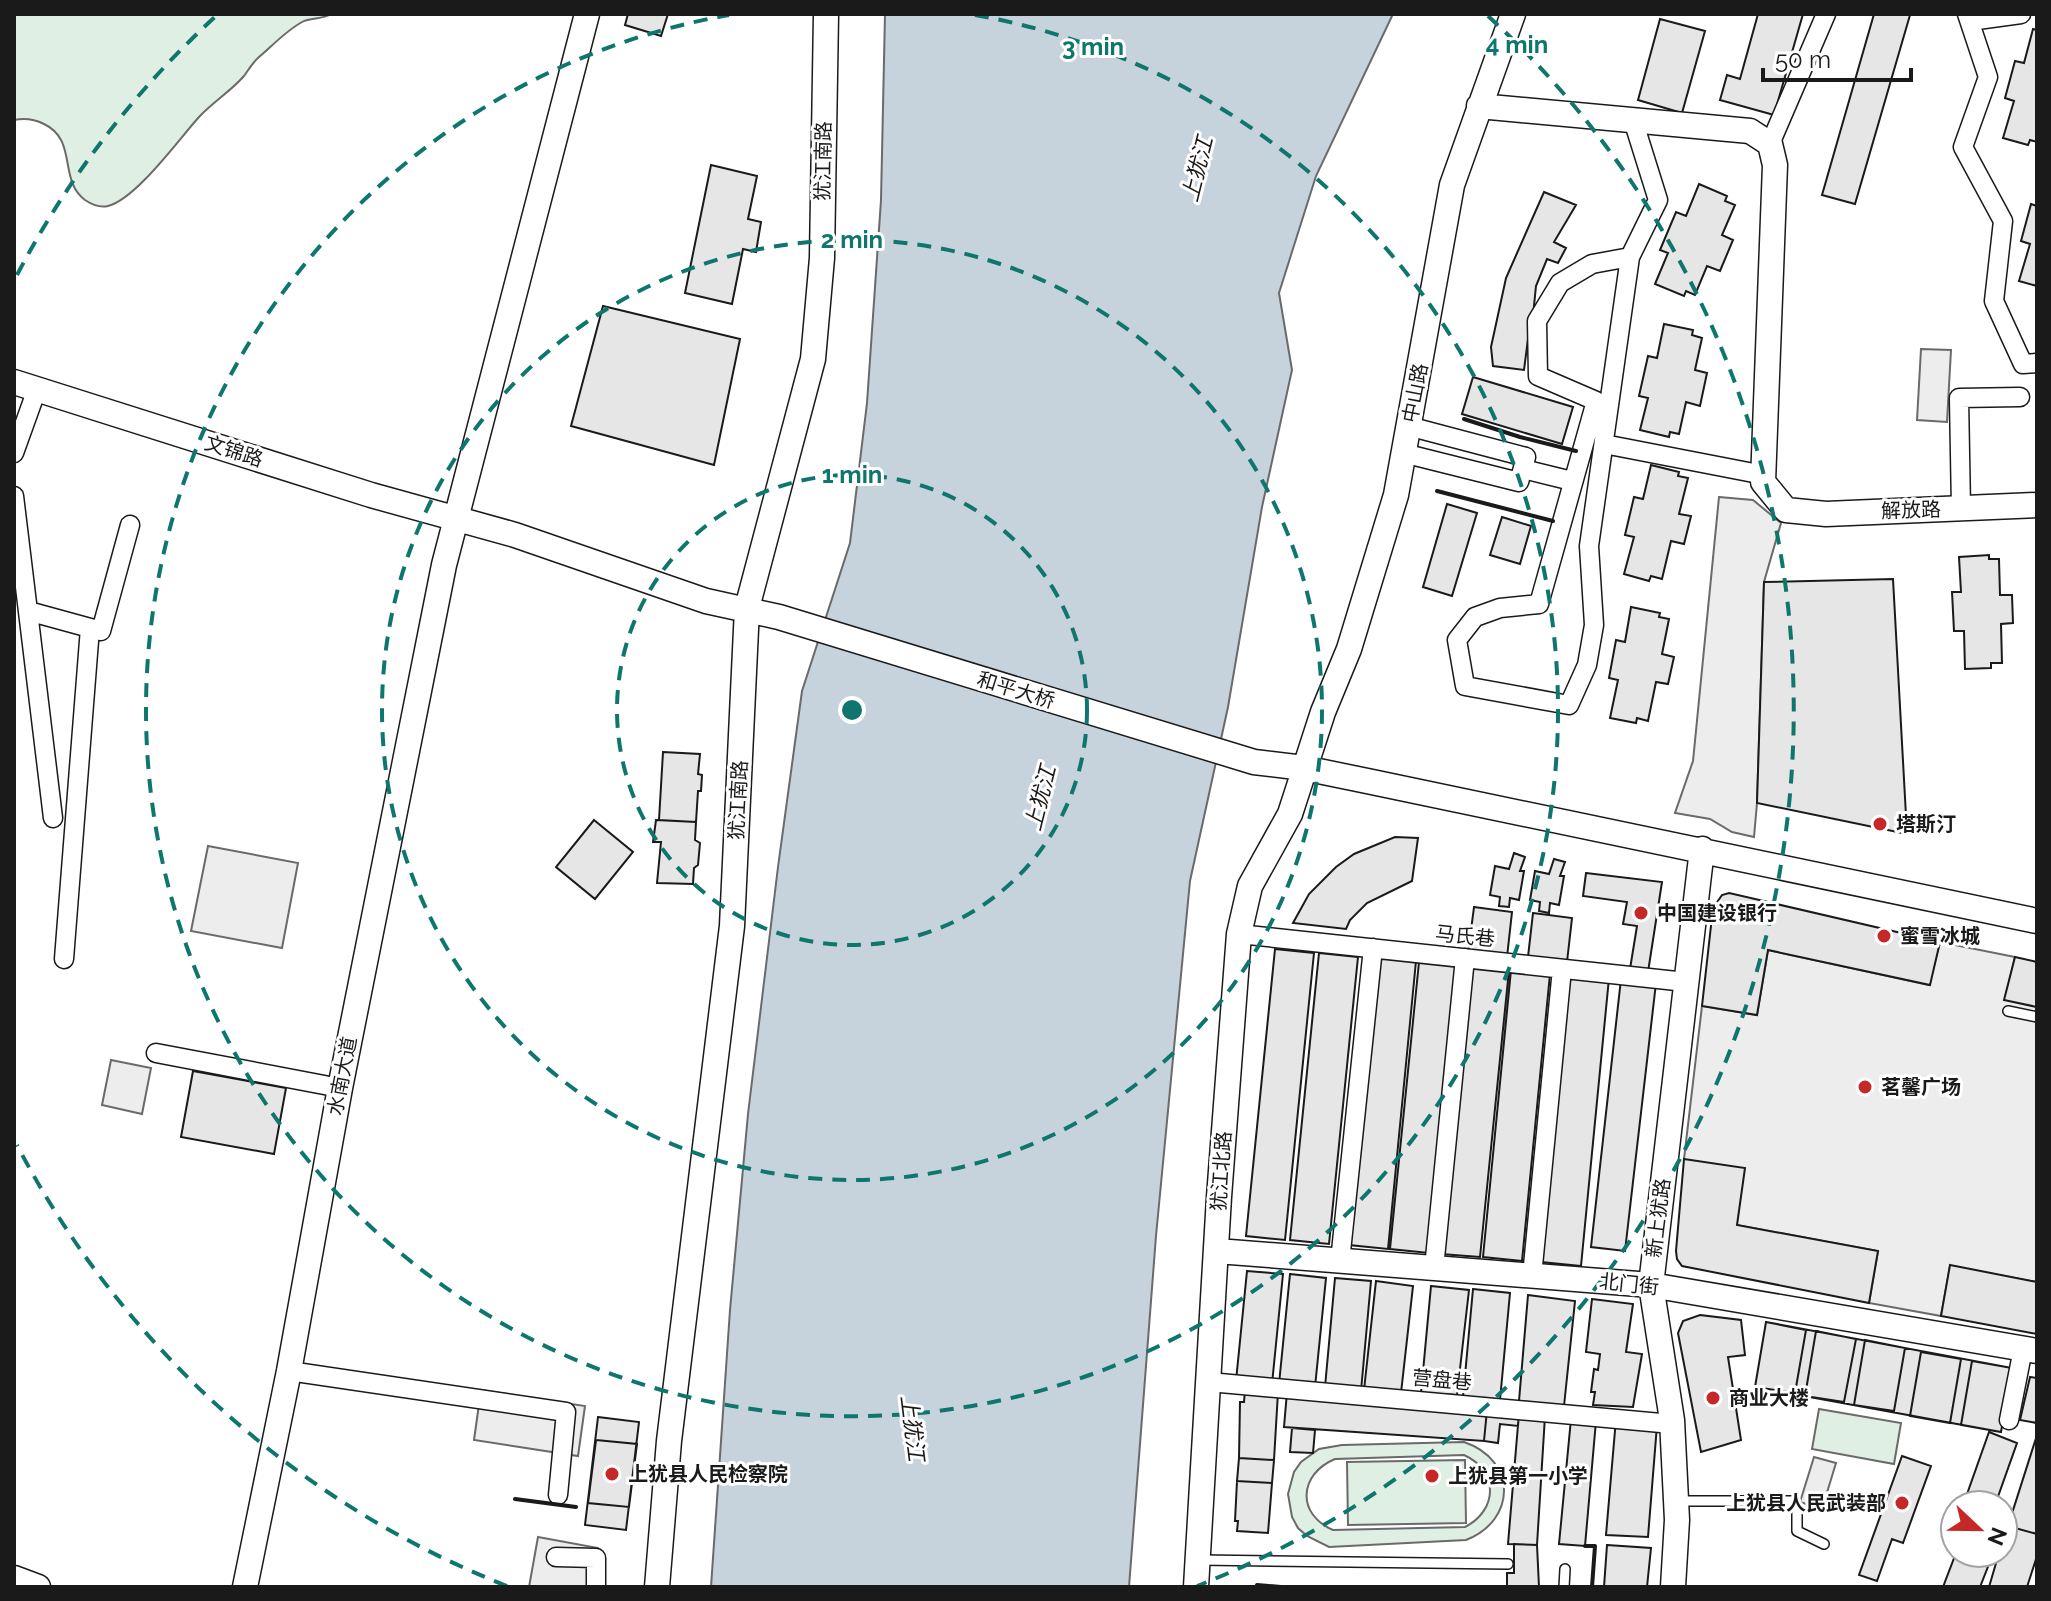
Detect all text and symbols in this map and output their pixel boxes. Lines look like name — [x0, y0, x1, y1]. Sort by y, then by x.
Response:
text: 4 min — [1486, 30, 1548, 59]
text: 3 min — [1062, 32, 1124, 61]
scale bar — [1763, 32, 1911, 82]
text: 50 m — [1775, 45, 1831, 74]
street label: 犹江南路 — [810, 121, 836, 201]
water label: 上犹江 — [1176, 132, 1218, 204]
text: 2 min — [821, 225, 883, 254]
street label: 中山路 — [1397, 361, 1433, 425]
street label: 文锦路 — [202, 430, 266, 472]
text: 1 min — [822, 460, 882, 489]
street label: 解放路 — [1881, 497, 1941, 523]
street label: 和平大桥 — [974, 667, 1058, 713]
centre of rings — [838, 696, 866, 724]
street label: 犹江南路 — [724, 759, 752, 841]
water label: 上犹江 — [1019, 761, 1061, 833]
place label: 塔斯汀 — [1896, 812, 1956, 836]
marker: 塔斯汀 — [1871, 815, 1889, 833]
place label: 中国建设银行 — [1657, 901, 1777, 925]
marker: 中国建设银行 — [1632, 904, 1650, 922]
street label: 马氏巷 — [1434, 921, 1496, 951]
place label: 蜜雪冰城 — [1900, 924, 1980, 948]
marker: 蜜雪冰城 — [1875, 927, 1893, 945]
street label: 水南大道 — [323, 1034, 361, 1118]
place label: 茗馨广场 — [1881, 1075, 1961, 1099]
marker: 茗馨广场 — [1856, 1078, 1874, 1096]
street label: 犹江北路 — [1206, 1130, 1236, 1212]
street label: 新上犹路 — [1641, 1177, 1675, 1259]
street label: 北门街 — [1598, 1269, 1660, 1299]
street label: 营盘巷 — [1411, 1365, 1473, 1395]
place label: 商业大楼 — [1729, 1386, 1809, 1410]
marker: 商业大楼 — [1704, 1389, 1722, 1407]
water label: 上犹江 — [896, 1394, 930, 1464]
place label: 上犹县人民检察院 — [628, 1462, 788, 1486]
place label: 上犹县第一小学 — [1448, 1464, 1588, 1488]
marker: 上犹县人民检察院 — [603, 1465, 621, 1483]
marker: 上犹县第一小学 — [1423, 1467, 1441, 1485]
north arrow — [1939, 1489, 2019, 1569]
place label: 上犹县人民武装部 — [1726, 1491, 1886, 1515]
marker: 上犹县人民武装部 — [1893, 1494, 1911, 1512]
text: N — [1982, 1524, 2013, 1549]

